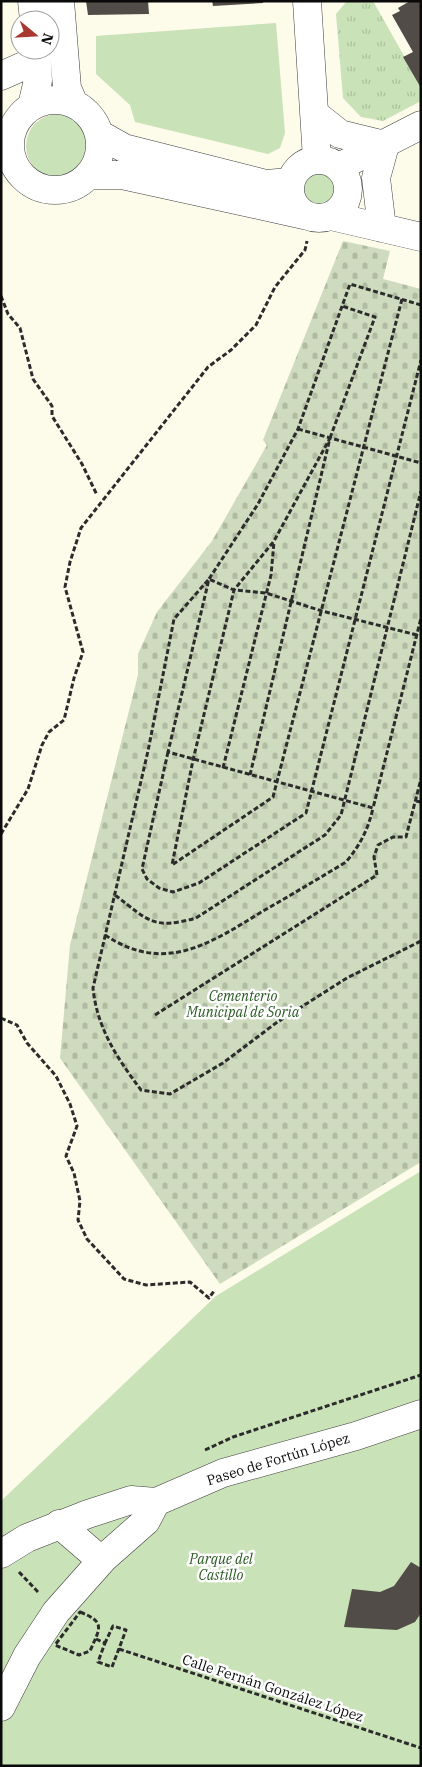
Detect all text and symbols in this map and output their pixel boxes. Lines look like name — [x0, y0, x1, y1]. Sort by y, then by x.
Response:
north arrow — [10, 10, 60, 60]
text: N — [37, 31, 58, 47]
park label: Cementerio Municipal de Soria — [186, 987, 300, 1021]
street label: Paseo de Fortún López — [204, 1429, 352, 1489]
park label: Parque del Castillo — [188, 1550, 254, 1584]
street label: Calle Fernán González López — [180, 1650, 366, 1726]

